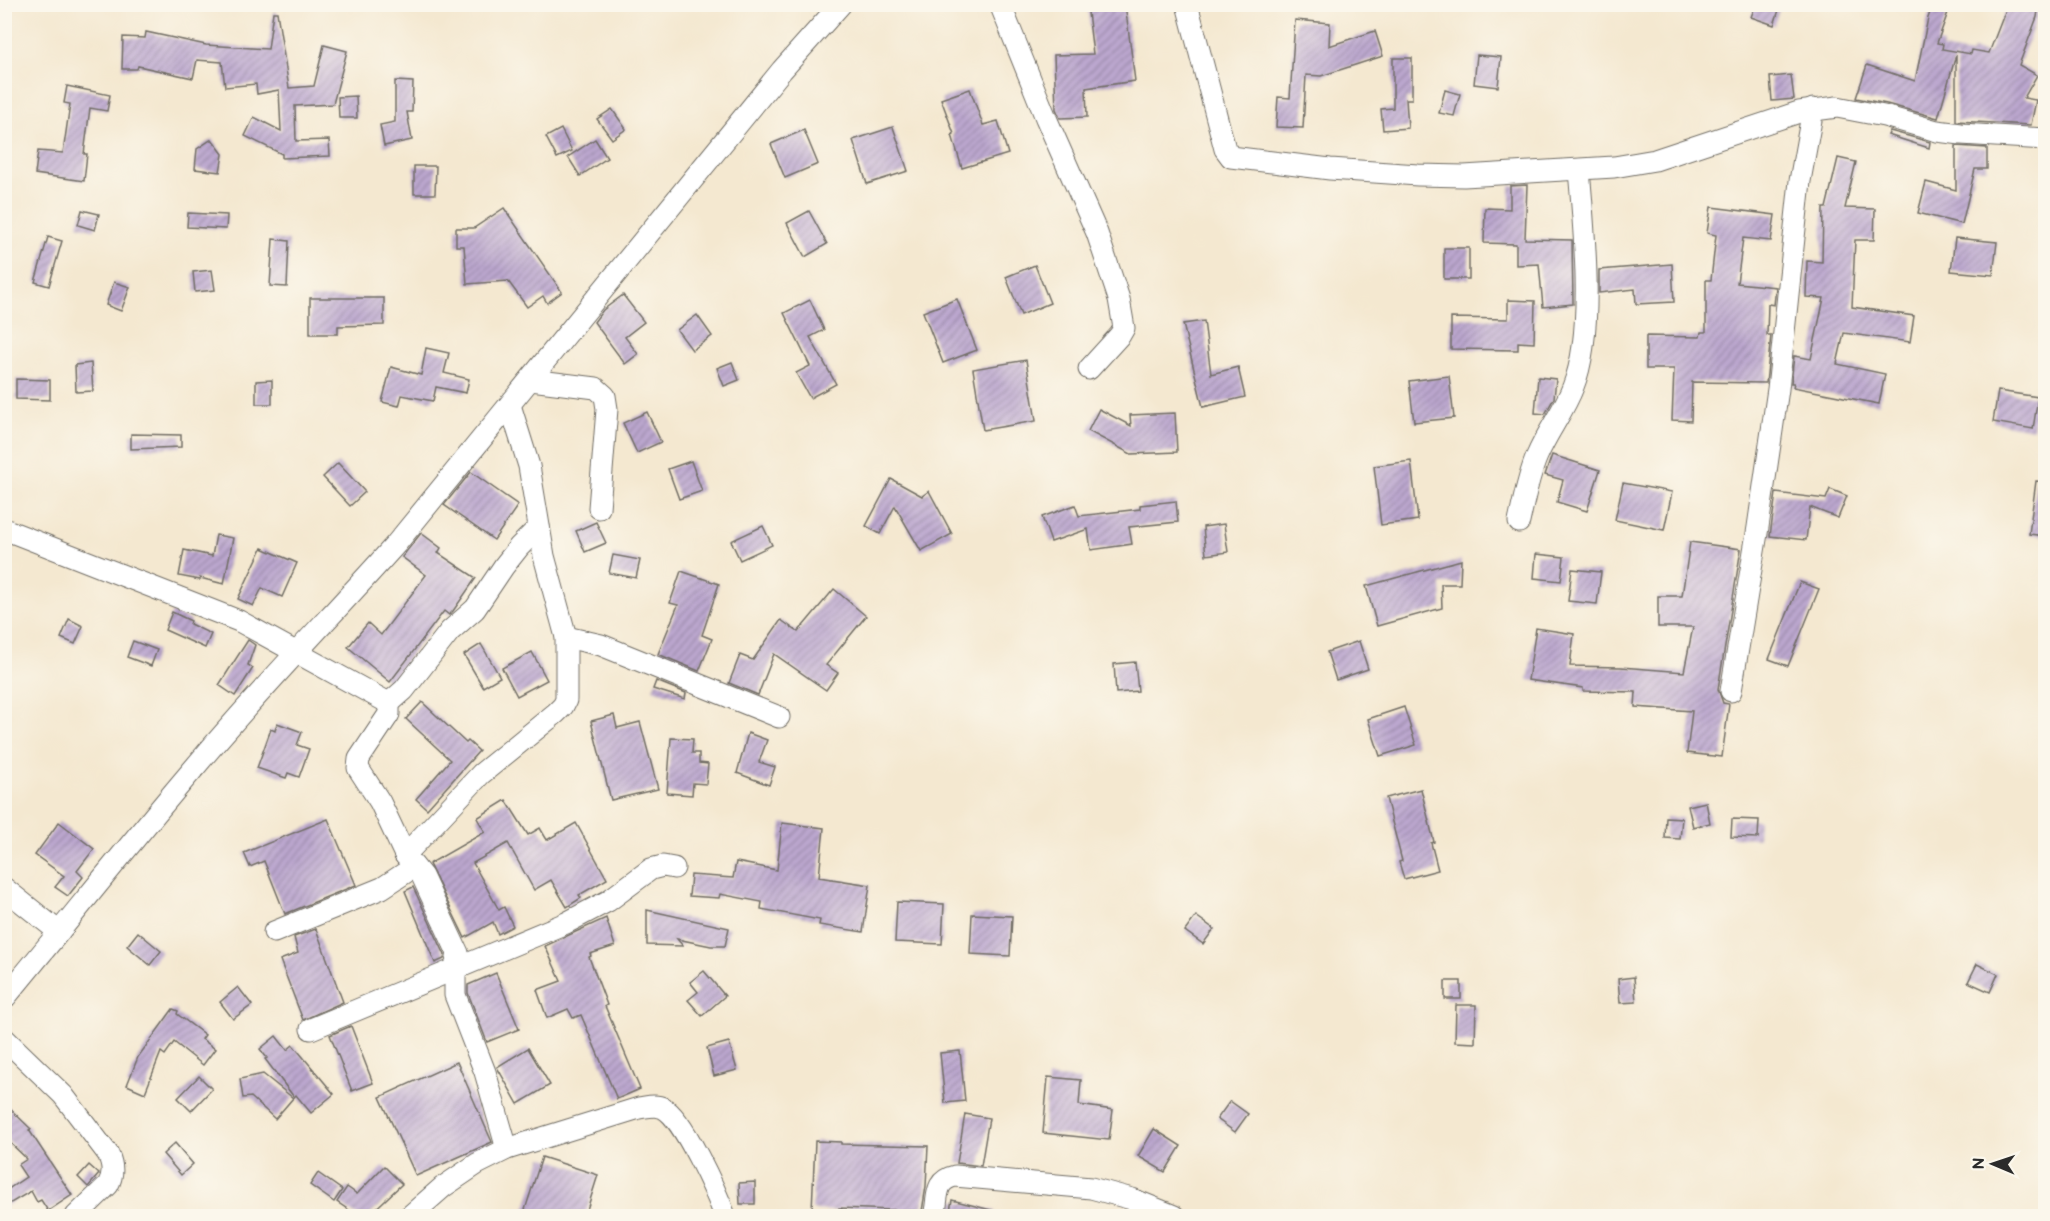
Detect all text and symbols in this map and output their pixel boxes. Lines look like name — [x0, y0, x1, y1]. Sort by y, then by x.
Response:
north arrow — [1963, 1134, 2023, 1194]
text: N — [1970, 1157, 1989, 1170]

